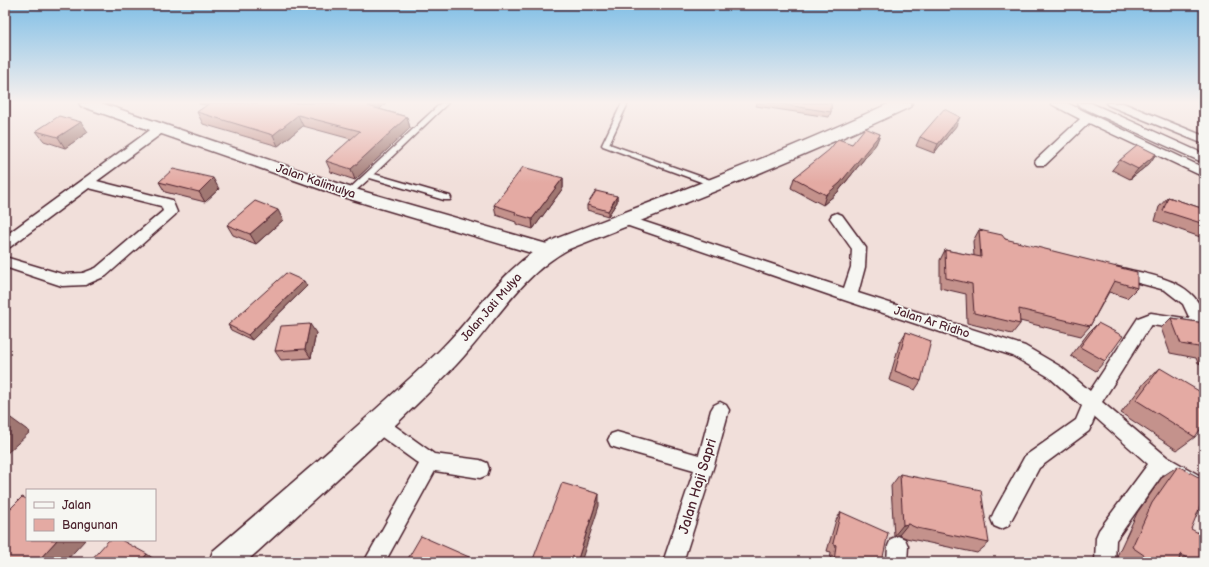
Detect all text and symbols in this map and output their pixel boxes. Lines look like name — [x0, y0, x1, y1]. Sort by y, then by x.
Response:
street label: Jalan Kalimulya — [274, 161, 358, 202]
street label: Jalan Jati Mulya — [458, 270, 525, 345]
street label: Jalan Ar Ridho — [892, 303, 972, 342]
street label: Jalan Haji Sapri — [675, 436, 720, 536]
legend — [26, 489, 156, 541]
text: Jalan — [62, 498, 91, 513]
text: Bangunan — [62, 518, 118, 533]

